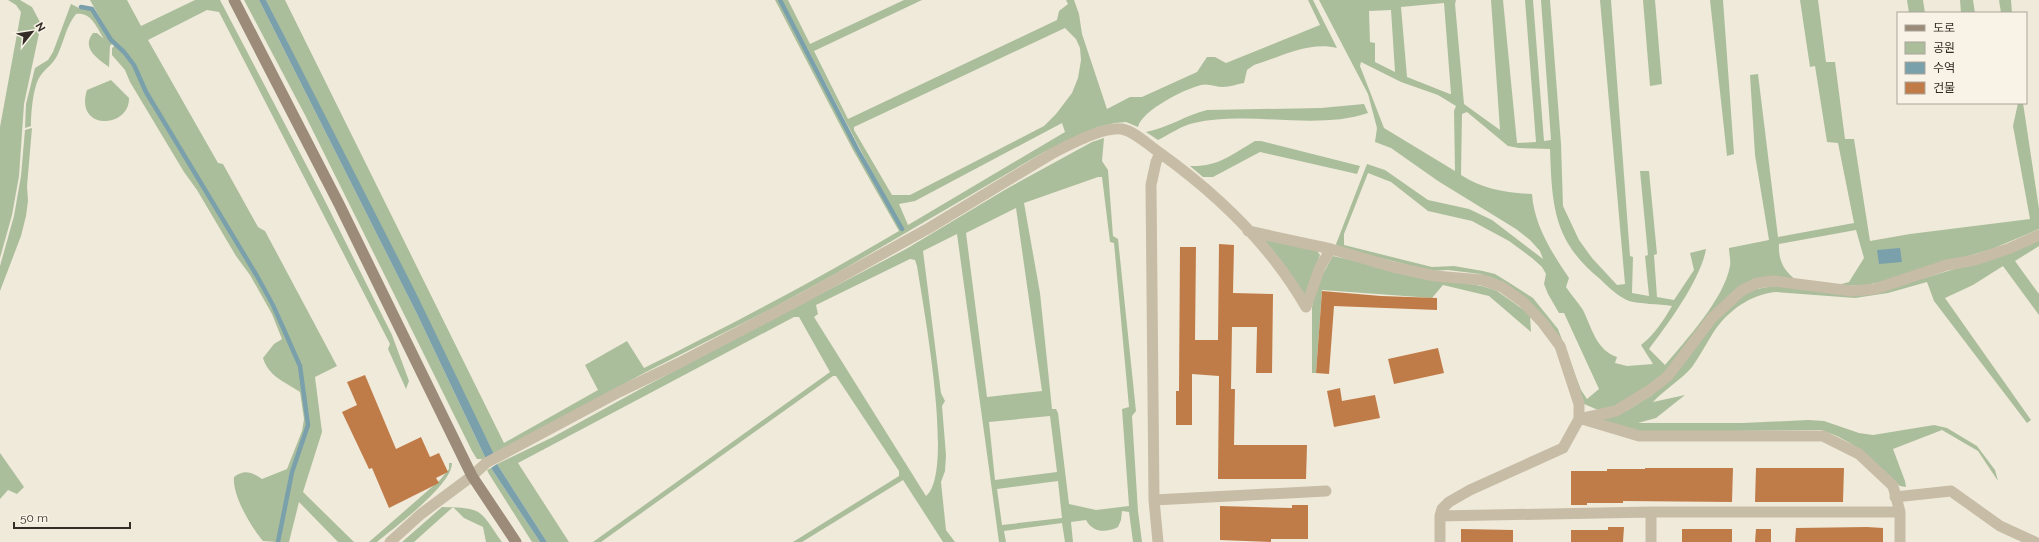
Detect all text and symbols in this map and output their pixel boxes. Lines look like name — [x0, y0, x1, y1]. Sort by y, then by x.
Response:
north arrow — [12, 12, 52, 52]
legend — [1897, 12, 2027, 104]
text: N — [32, 20, 48, 34]
text: 도로 — [1933, 21, 1955, 35]
text: 공원 — [1933, 41, 1955, 55]
text: 수역 — [1933, 61, 1955, 75]
text: 건물 — [1933, 81, 1955, 95]
scale bar — [14, 504, 130, 530]
text: 50 m — [20, 511, 48, 525]

